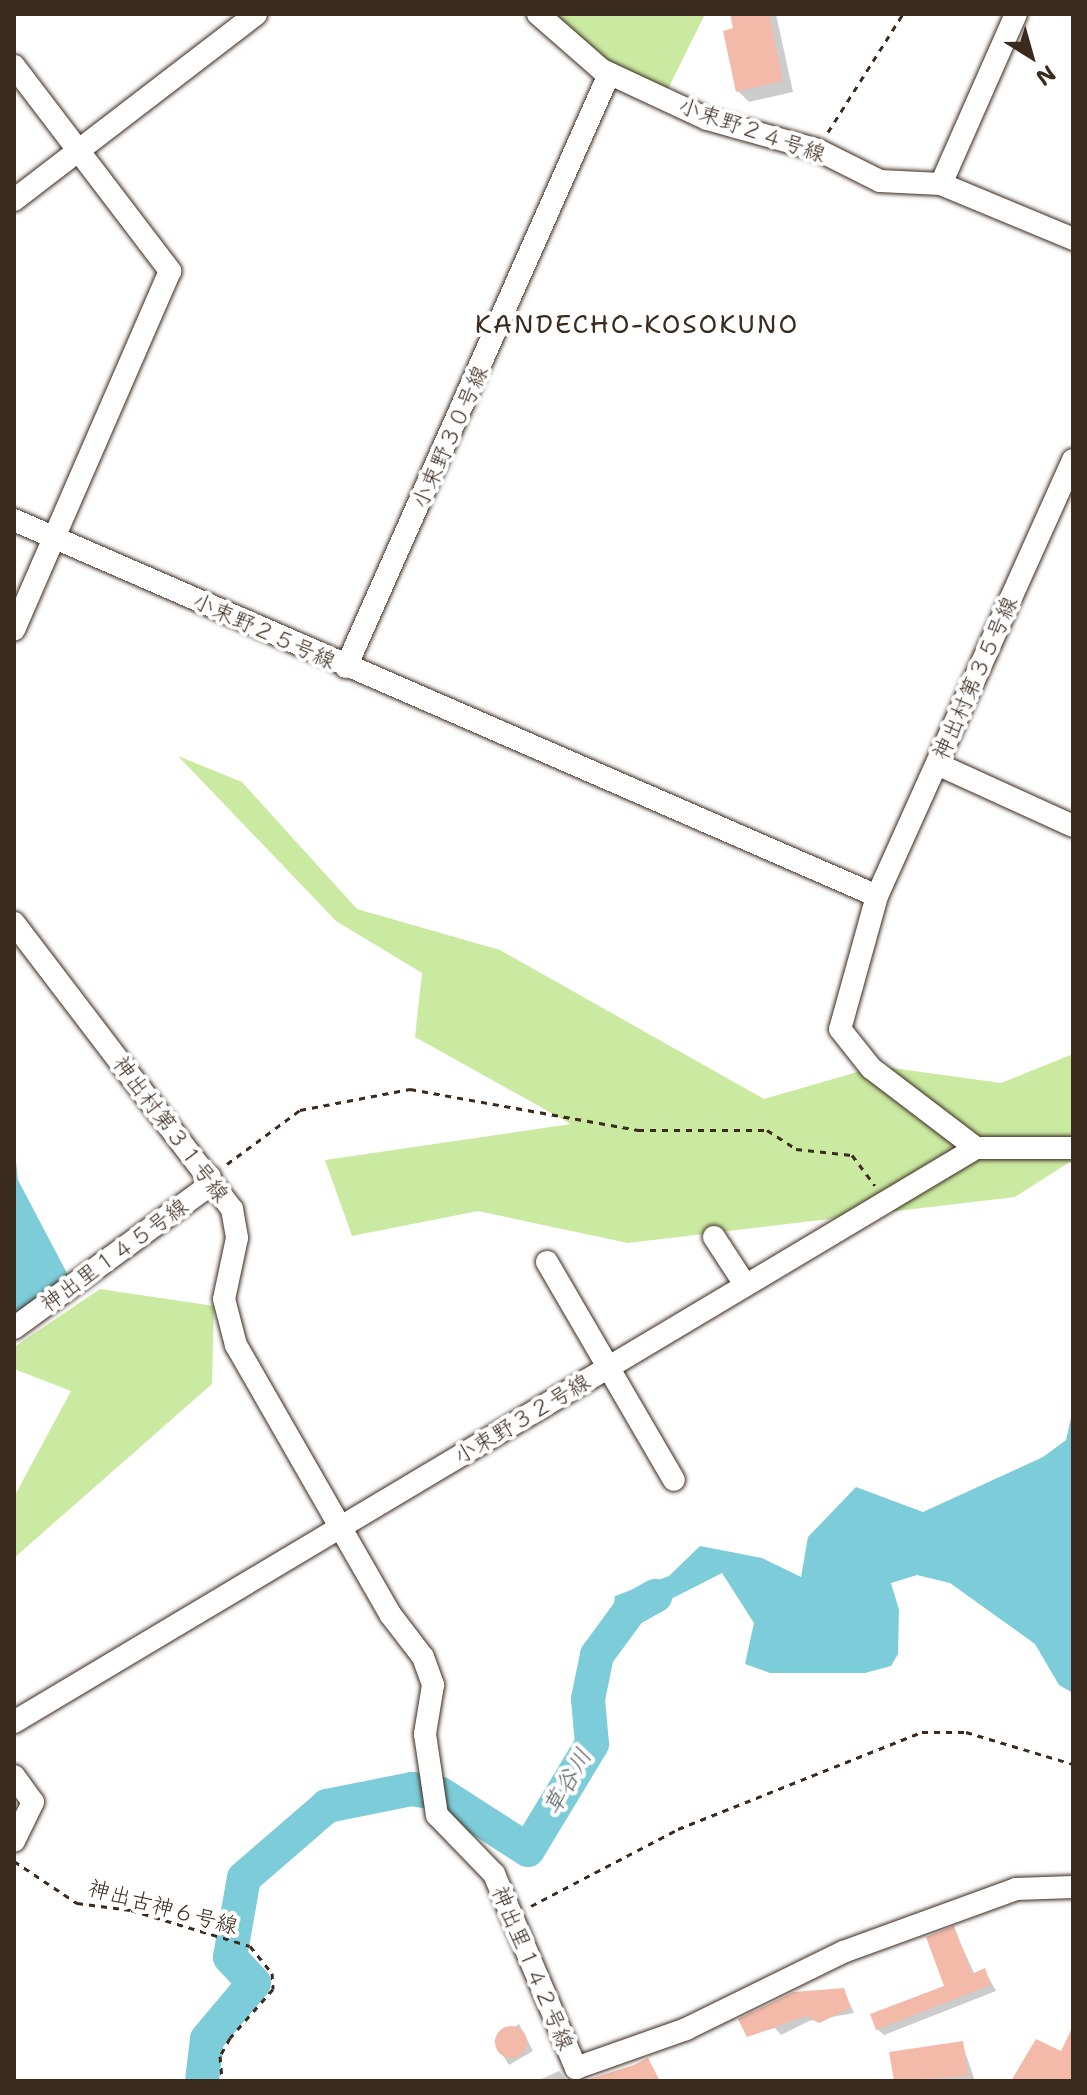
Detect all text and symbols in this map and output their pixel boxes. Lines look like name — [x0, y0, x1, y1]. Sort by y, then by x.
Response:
north arrow — [991, 16, 1071, 96]
text: N — [1030, 59, 1061, 92]
street label: 小束野２４号線 — [675, 92, 829, 168]
district label: KANDECHO-KOSOKUNO — [475, 308, 799, 340]
street label: 小束野３０号線 — [407, 361, 493, 513]
street label: 小束野２５号線 — [188, 588, 340, 674]
street label: 神出村第３５号線 — [927, 592, 1023, 764]
street label: 神出村第３１号線 — [107, 1051, 235, 1207]
street label: 神出里１４５号線 — [35, 1193, 193, 1317]
street label: 小束野３２号線 — [449, 1368, 595, 1470]
water label: 草谷川 — [538, 1744, 598, 1820]
street label: 神出古神６号線 — [85, 1874, 241, 1940]
street label: 神出里１４２号線 — [486, 1882, 580, 2054]

